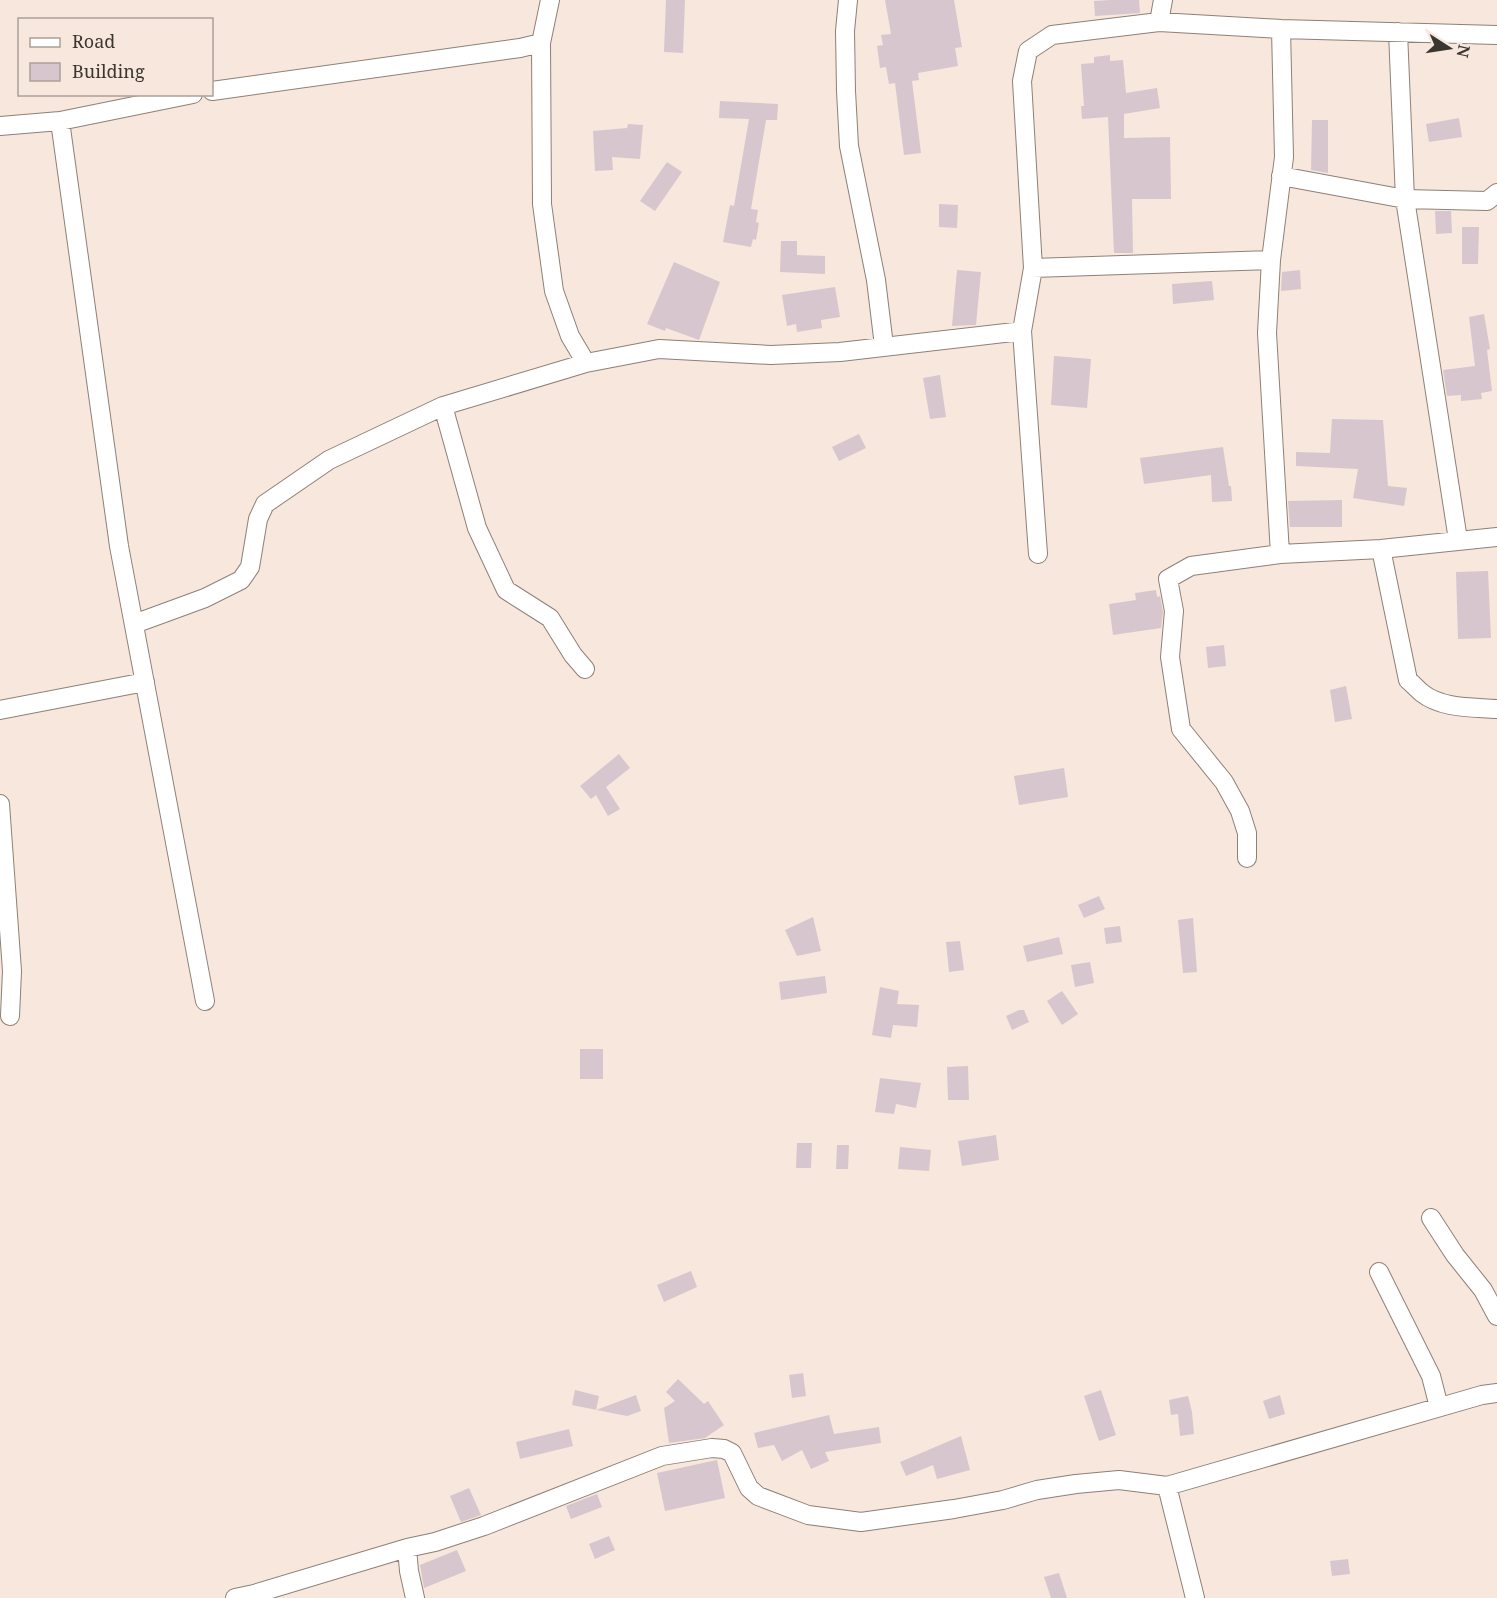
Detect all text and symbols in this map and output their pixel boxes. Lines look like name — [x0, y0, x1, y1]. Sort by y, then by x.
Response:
legend — [18, 18, 213, 96]
north arrow — [1419, 18, 1479, 78]
text: Road — [72, 29, 115, 53]
text: N — [1452, 43, 1476, 60]
text: Building — [72, 59, 145, 83]

